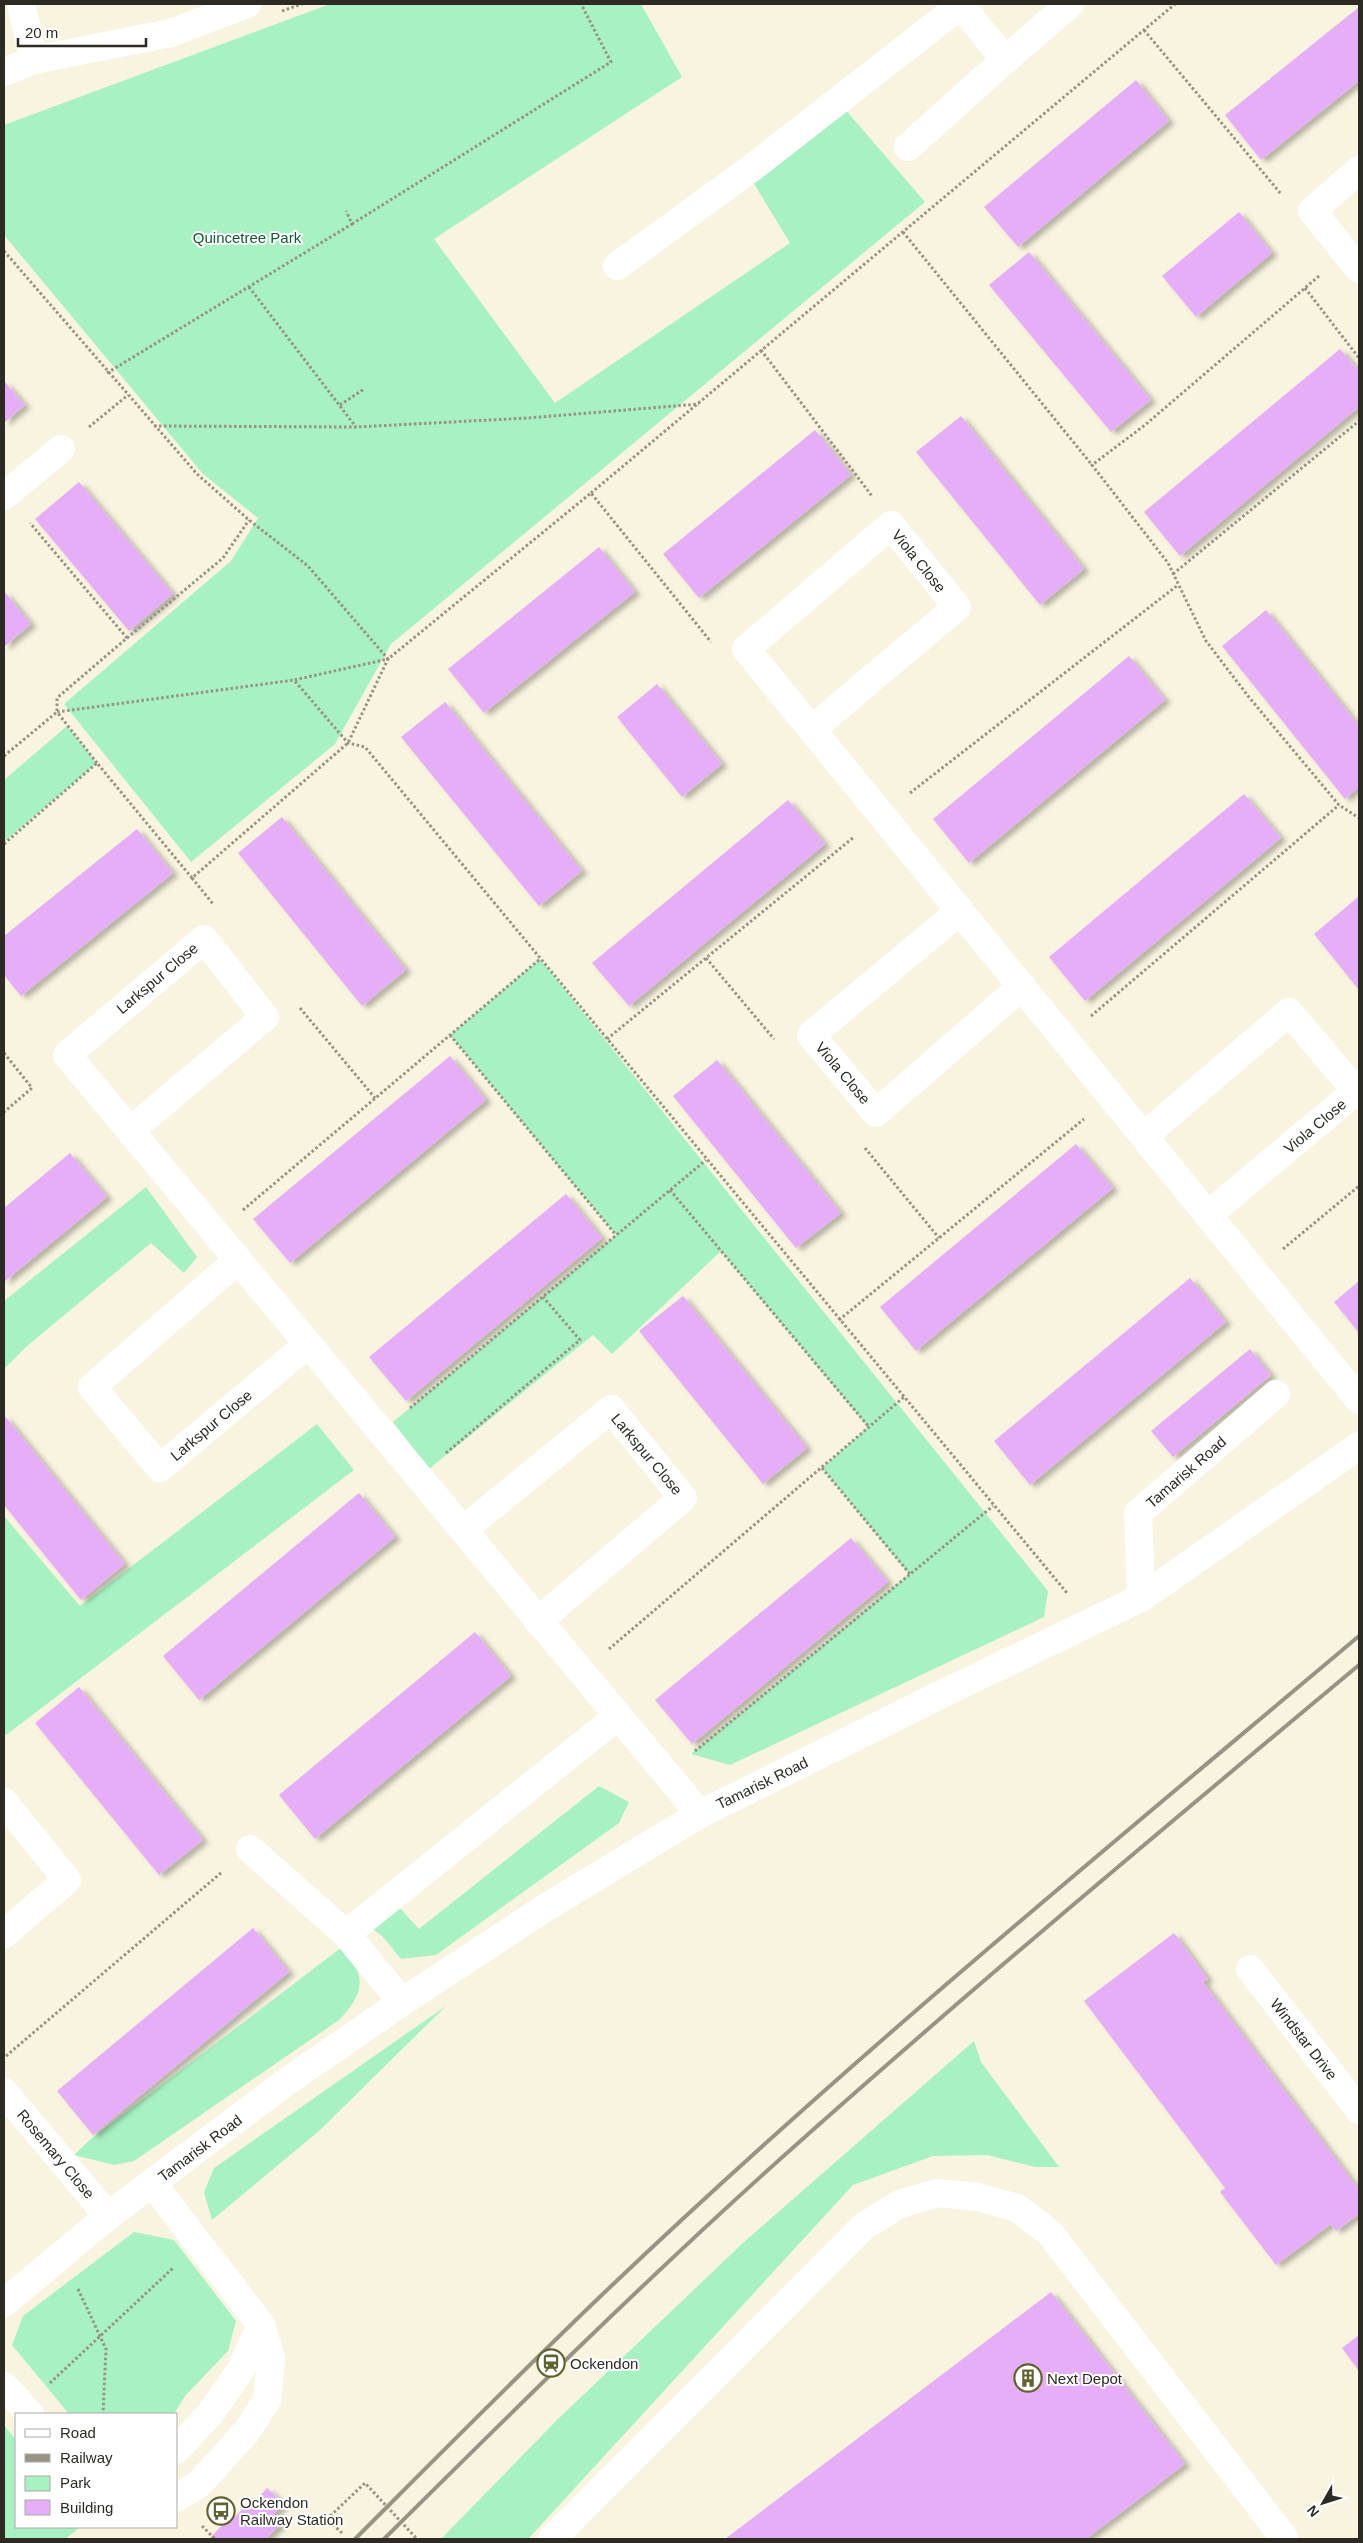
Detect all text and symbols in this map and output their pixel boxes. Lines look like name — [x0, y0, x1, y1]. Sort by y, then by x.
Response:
scale bar — [18, 15, 145, 47]
text: 20 m — [25, 24, 58, 41]
park label: Quincetree Park — [193, 229, 302, 246]
street label: Viola Close — [889, 526, 949, 596]
street label: Larkspur Close — [113, 939, 201, 1017]
street label: Viola Close — [812, 1039, 874, 1107]
street label: Viola Close — [1281, 1095, 1349, 1157]
street label: Larkspur Close — [167, 1386, 255, 1464]
street label: Larkspur Close — [608, 1410, 686, 1498]
street label: Tamarisk Road — [1143, 1433, 1229, 1511]
street label: Tamarisk Road — [713, 1753, 811, 1813]
street label: Windstar Drive — [1267, 1995, 1341, 2083]
street label: Rosemary Close — [14, 2106, 98, 2202]
street label: Tamarisk Road — [155, 2111, 245, 2185]
station icon: Ockendon — [536, 2348, 566, 2378]
place label: Ockendon — [570, 2355, 638, 2372]
building icon: Next Depot — [1013, 2363, 1043, 2393]
place label: Next Depot — [1047, 2370, 1123, 2387]
legend — [15, 2413, 178, 2528]
text: Road — [60, 2424, 96, 2441]
text: Railway — [60, 2449, 113, 2466]
text: Park — [60, 2474, 91, 2491]
north arrow — [1298, 2478, 1348, 2528]
place label: Ockendon Railway Station — [240, 2494, 343, 2528]
bus stop icon: Ockendon Railway Station — [206, 2496, 236, 2526]
text: Building — [60, 2499, 113, 2516]
text: N — [1303, 2502, 1322, 2520]

